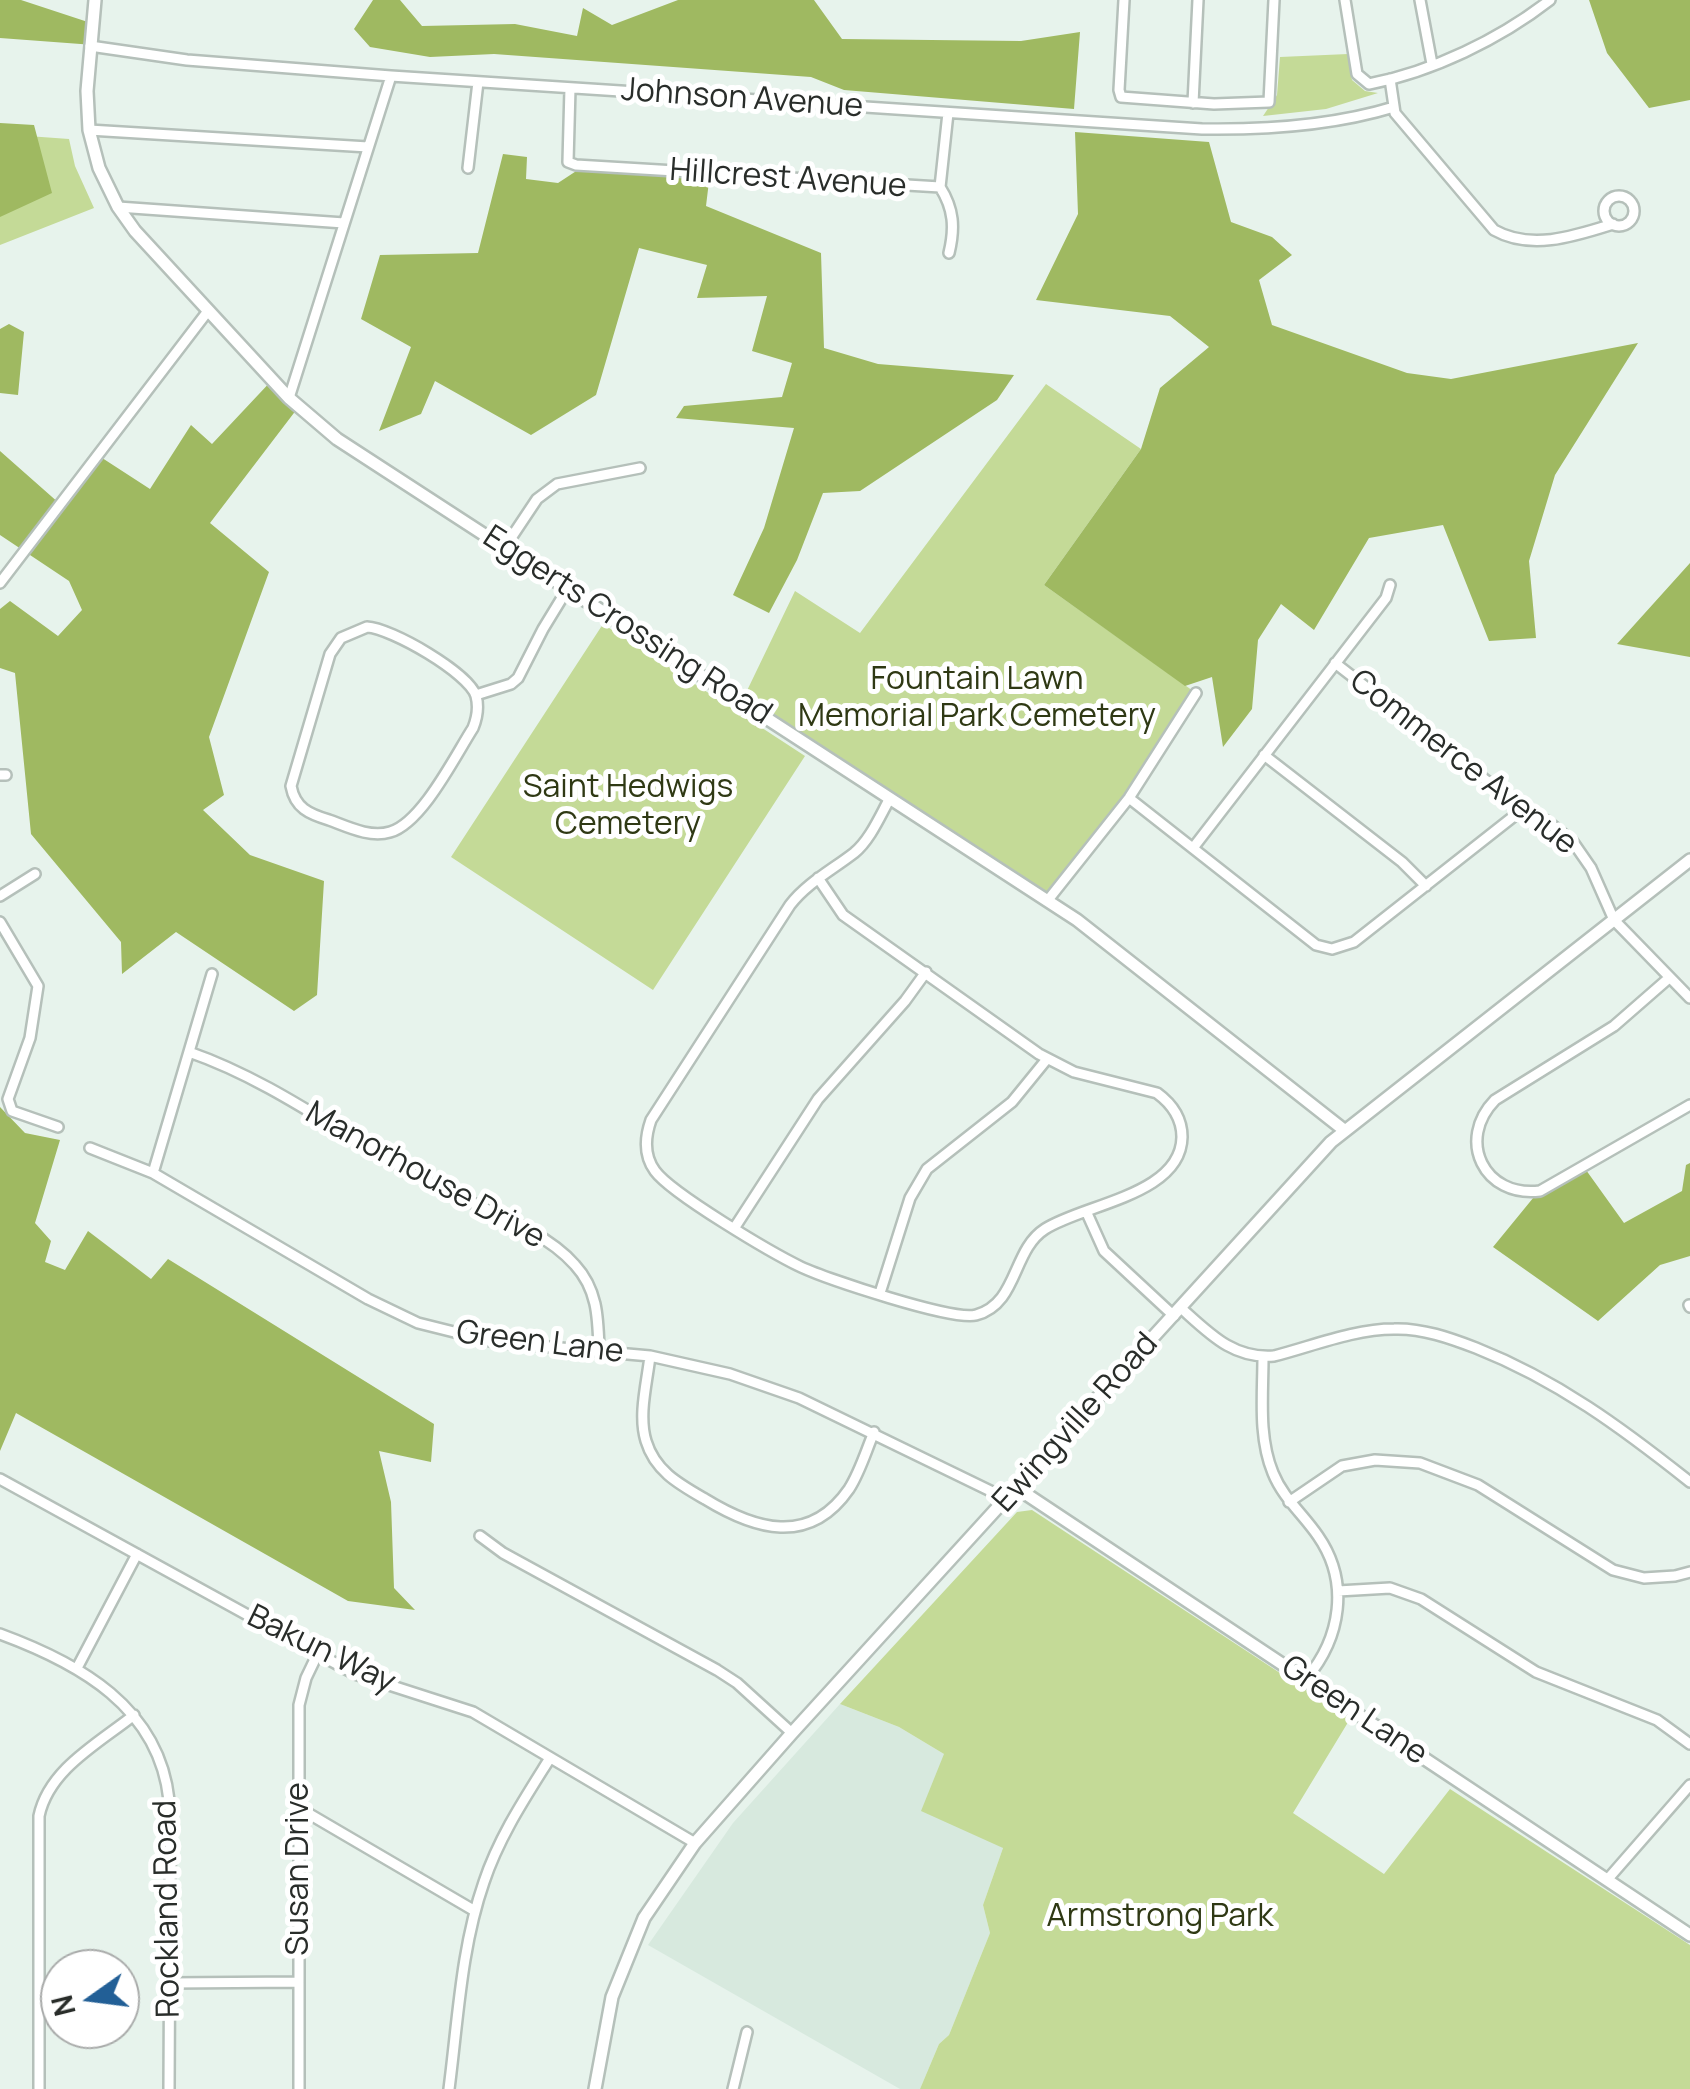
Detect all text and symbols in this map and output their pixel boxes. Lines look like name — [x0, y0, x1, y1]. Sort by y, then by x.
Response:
street label: Johnson Avenue — [620, 71, 864, 127]
street label: Hillcrest Avenue — [668, 152, 908, 206]
street label: Eggerts Crossing Road — [475, 518, 779, 734]
park label: Fountain Lawn Memorial Park Cemetery — [798, 661, 1156, 736]
street label: Commerce Avenue — [1342, 662, 1584, 864]
park label: Saint Hedwigs Cemetery — [523, 769, 733, 844]
street label: Manorhouse Drive — [299, 1094, 551, 1258]
street label: Green Lane — [454, 1314, 626, 1372]
street label: Ewingville Road — [986, 1325, 1166, 1521]
street label: Bakun Way — [241, 1598, 401, 1702]
street label: Green Lane — [1274, 1648, 1434, 1774]
street label: Susan Drive — [280, 1782, 318, 1956]
street label: Rockland Road — [147, 1800, 189, 2018]
park label: Armstrong Park — [1047, 1898, 1273, 1936]
north arrow — [40, 1949, 140, 2049]
text: N — [42, 1991, 84, 2020]

